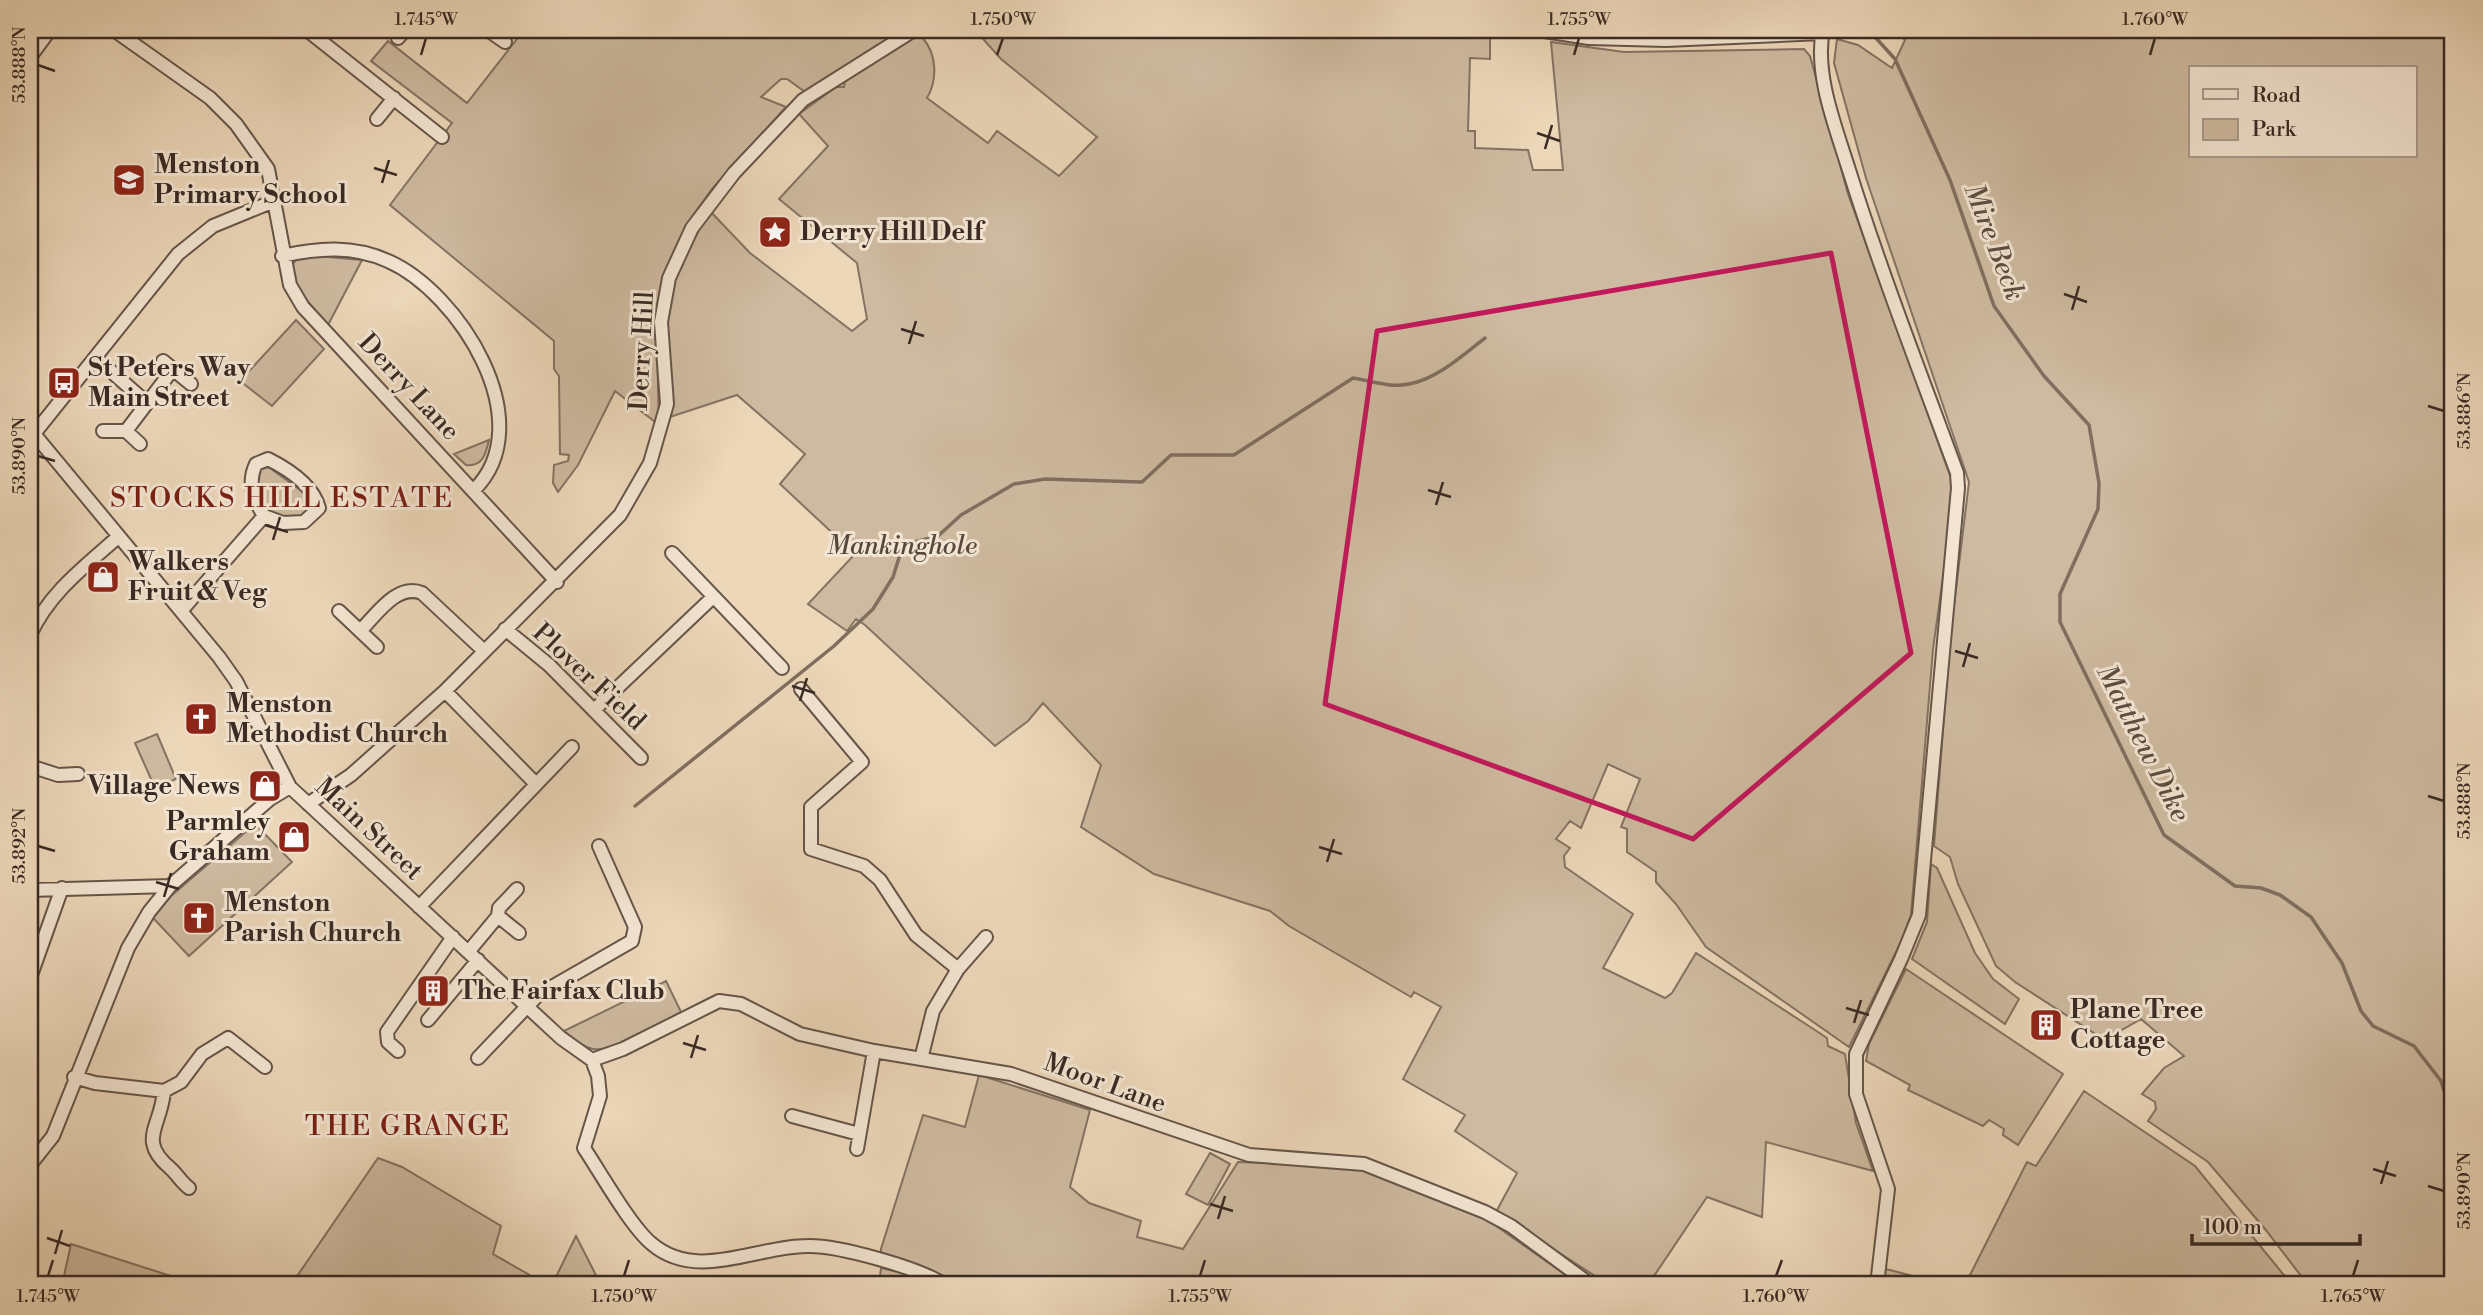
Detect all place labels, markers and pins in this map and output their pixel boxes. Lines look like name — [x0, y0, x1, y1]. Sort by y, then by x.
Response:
place label: Menston Primary School — [154, 149, 347, 211]
school or university icon: Menston Primary School — [110, 161, 148, 199]
place icon: Derry Hill Delf — [756, 213, 794, 251]
place label: Derry Hill Delf — [800, 216, 986, 248]
place label: St Peters Way Main Street — [88, 352, 251, 414]
bus stop icon: St Peters Way Main Street — [45, 364, 83, 402]
place label: Walkers Fruit & Veg — [127, 546, 268, 608]
shop icon: Walkers Fruit & Veg — [84, 558, 122, 596]
place label: Menston Methodist Church — [226, 688, 448, 750]
church icon: Menston Methodist Church — [182, 700, 220, 738]
shop icon: Village News — [246, 767, 284, 805]
place label: Village News — [87, 770, 240, 802]
place label: Parmley Graham — [166, 806, 271, 868]
shop icon: Parmley Graham — [275, 818, 313, 856]
place label: Menston Parish Church — [224, 887, 401, 949]
church icon: Menston Parish Church — [180, 899, 218, 937]
building icon: The Fairfax Club — [414, 972, 452, 1010]
place label: The Fairfax Club — [458, 975, 665, 1007]
place label: Plane Tree Cottage — [2070, 994, 2203, 1056]
building icon: Plane Tree Cottage — [2027, 1006, 2065, 1044]

